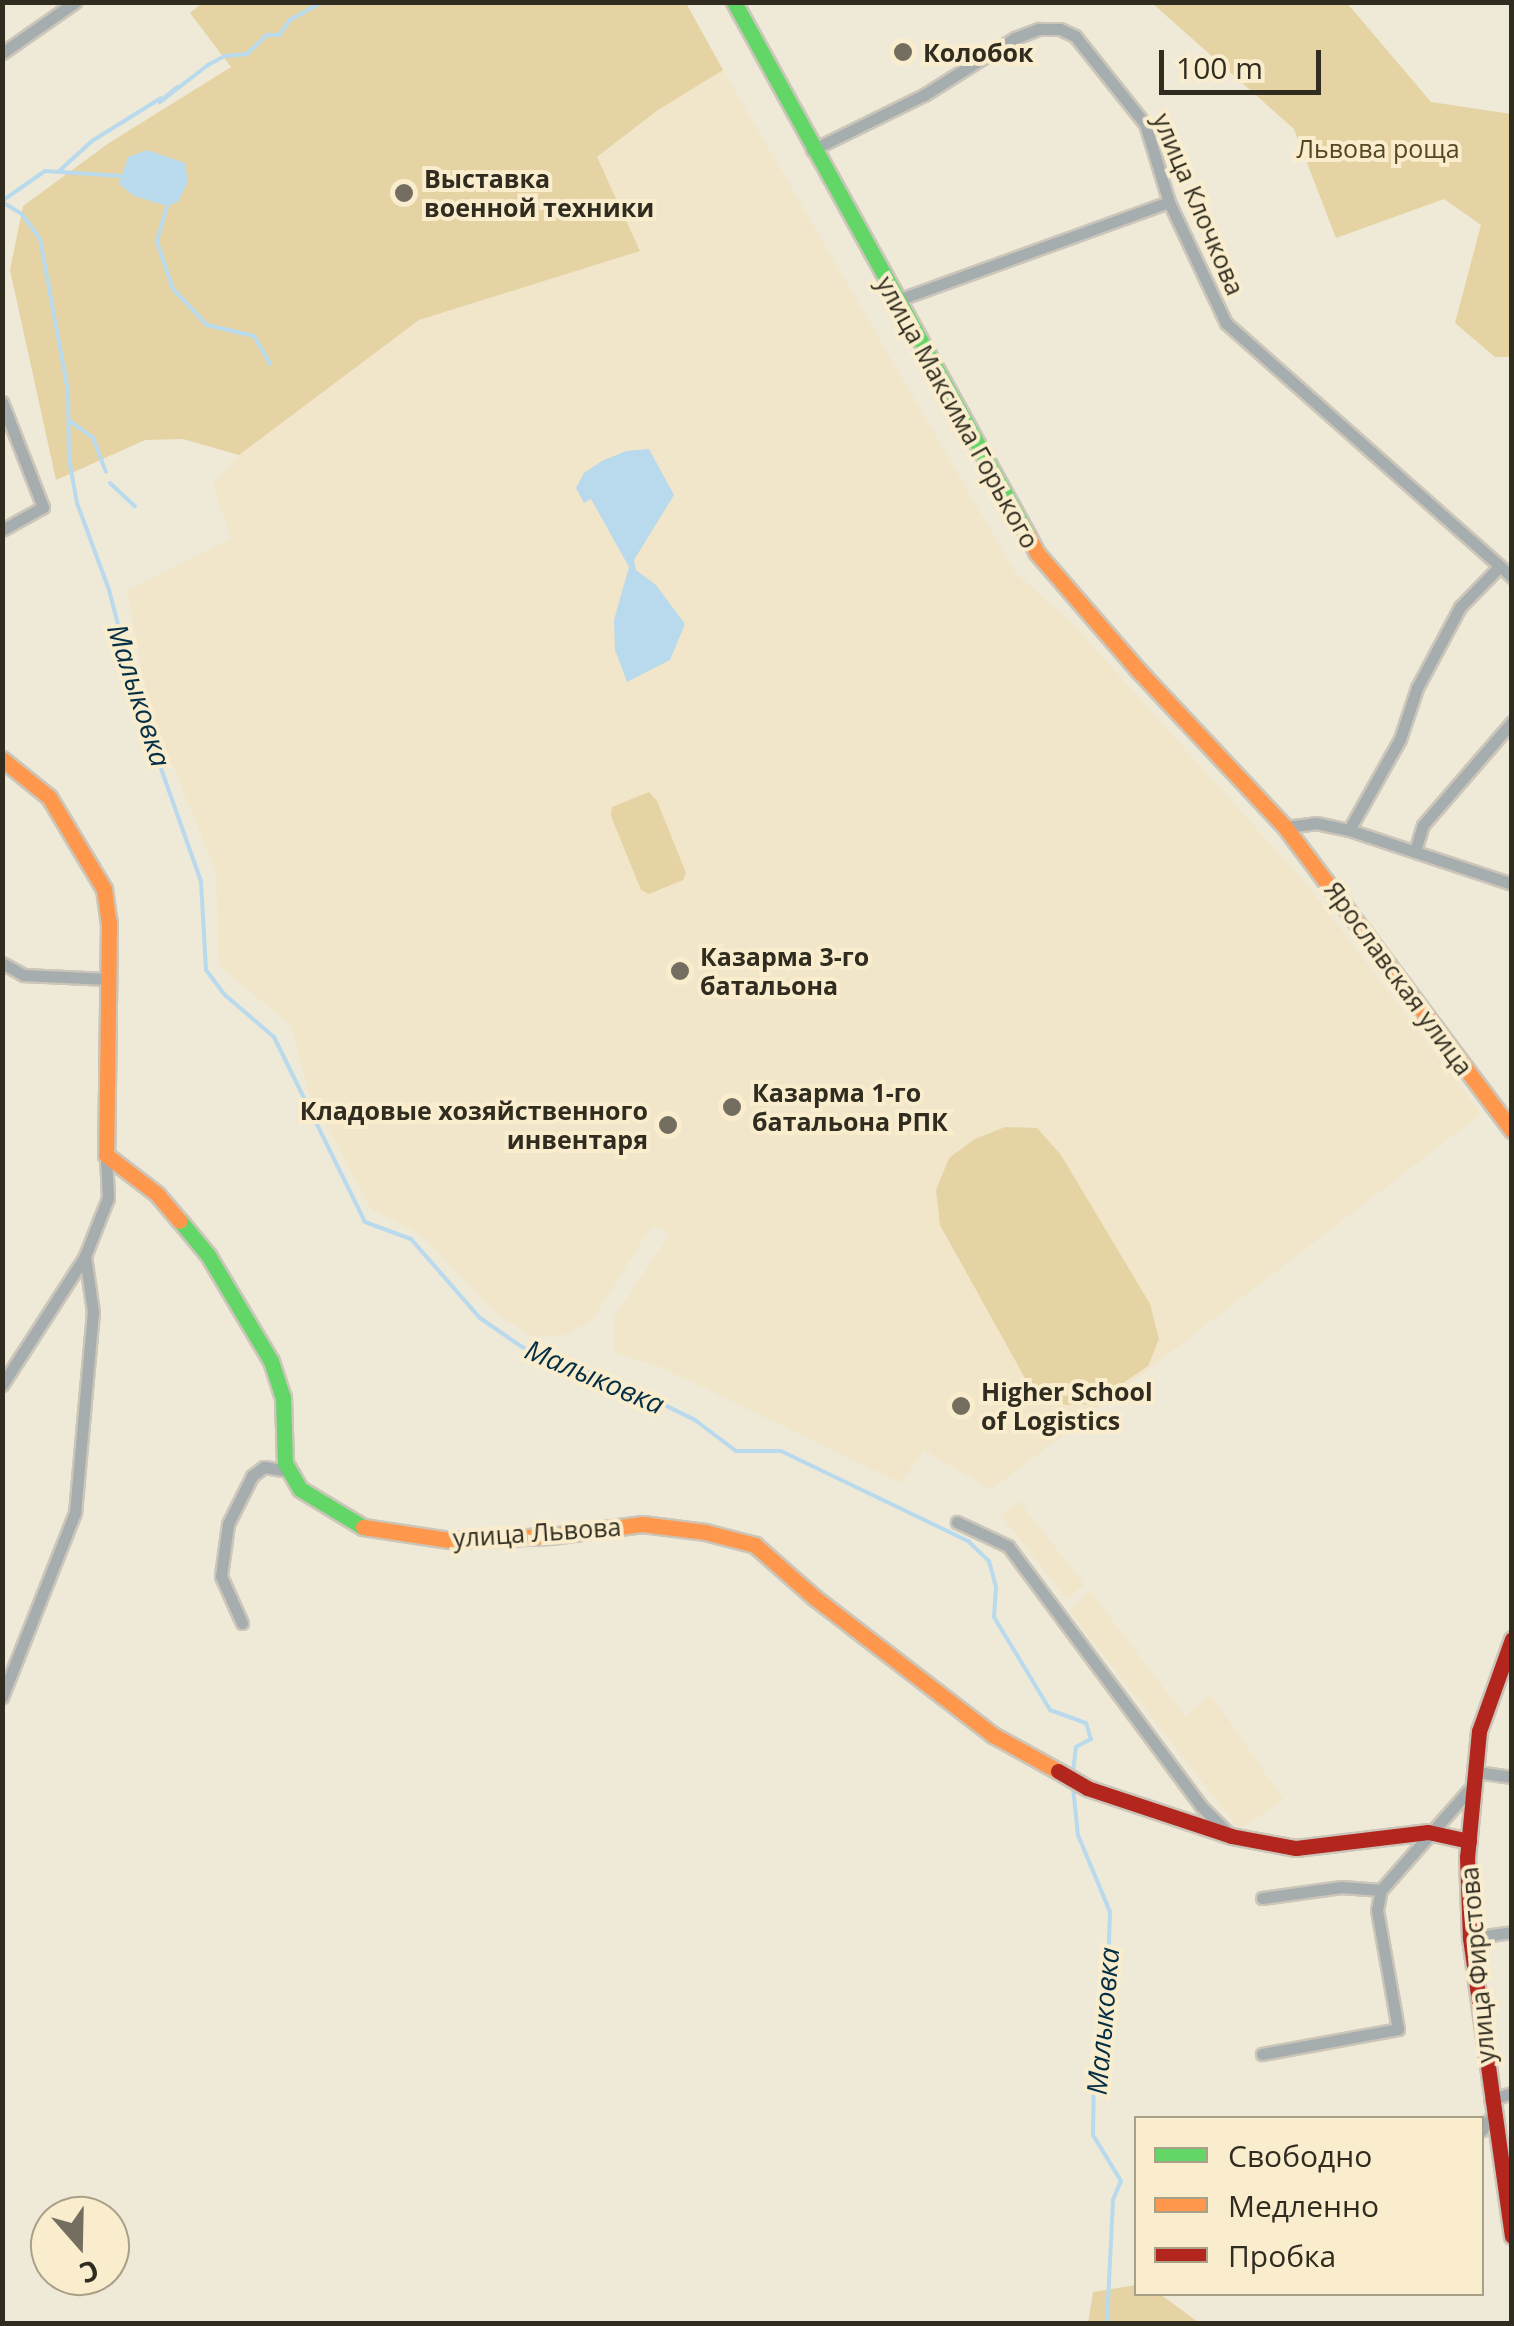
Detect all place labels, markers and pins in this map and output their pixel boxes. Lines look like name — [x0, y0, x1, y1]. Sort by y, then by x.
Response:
place label: Колобок — [923, 37, 1033, 67]
marker: Колобок — [892, 41, 914, 63]
place label: Выставка военной техники — [424, 164, 654, 223]
marker: Выставка военной техники — [393, 182, 415, 204]
place label: Казарма 3-го батальона — [700, 942, 869, 1001]
marker: Казарма 3-го батальона — [669, 960, 691, 982]
place label: Казарма 1-го батальона РПК — [752, 1078, 948, 1137]
place label: Кладовые хозяйственного инвентаря — [300, 1096, 648, 1155]
marker: Казарма 1-го батальона РПК — [721, 1096, 743, 1118]
marker: Кладовые хозяйственного инвентаря — [657, 1114, 679, 1136]
place label: Higher School of Logistics — [981, 1377, 1153, 1436]
marker: Higher School of Logistics — [950, 1395, 972, 1417]

